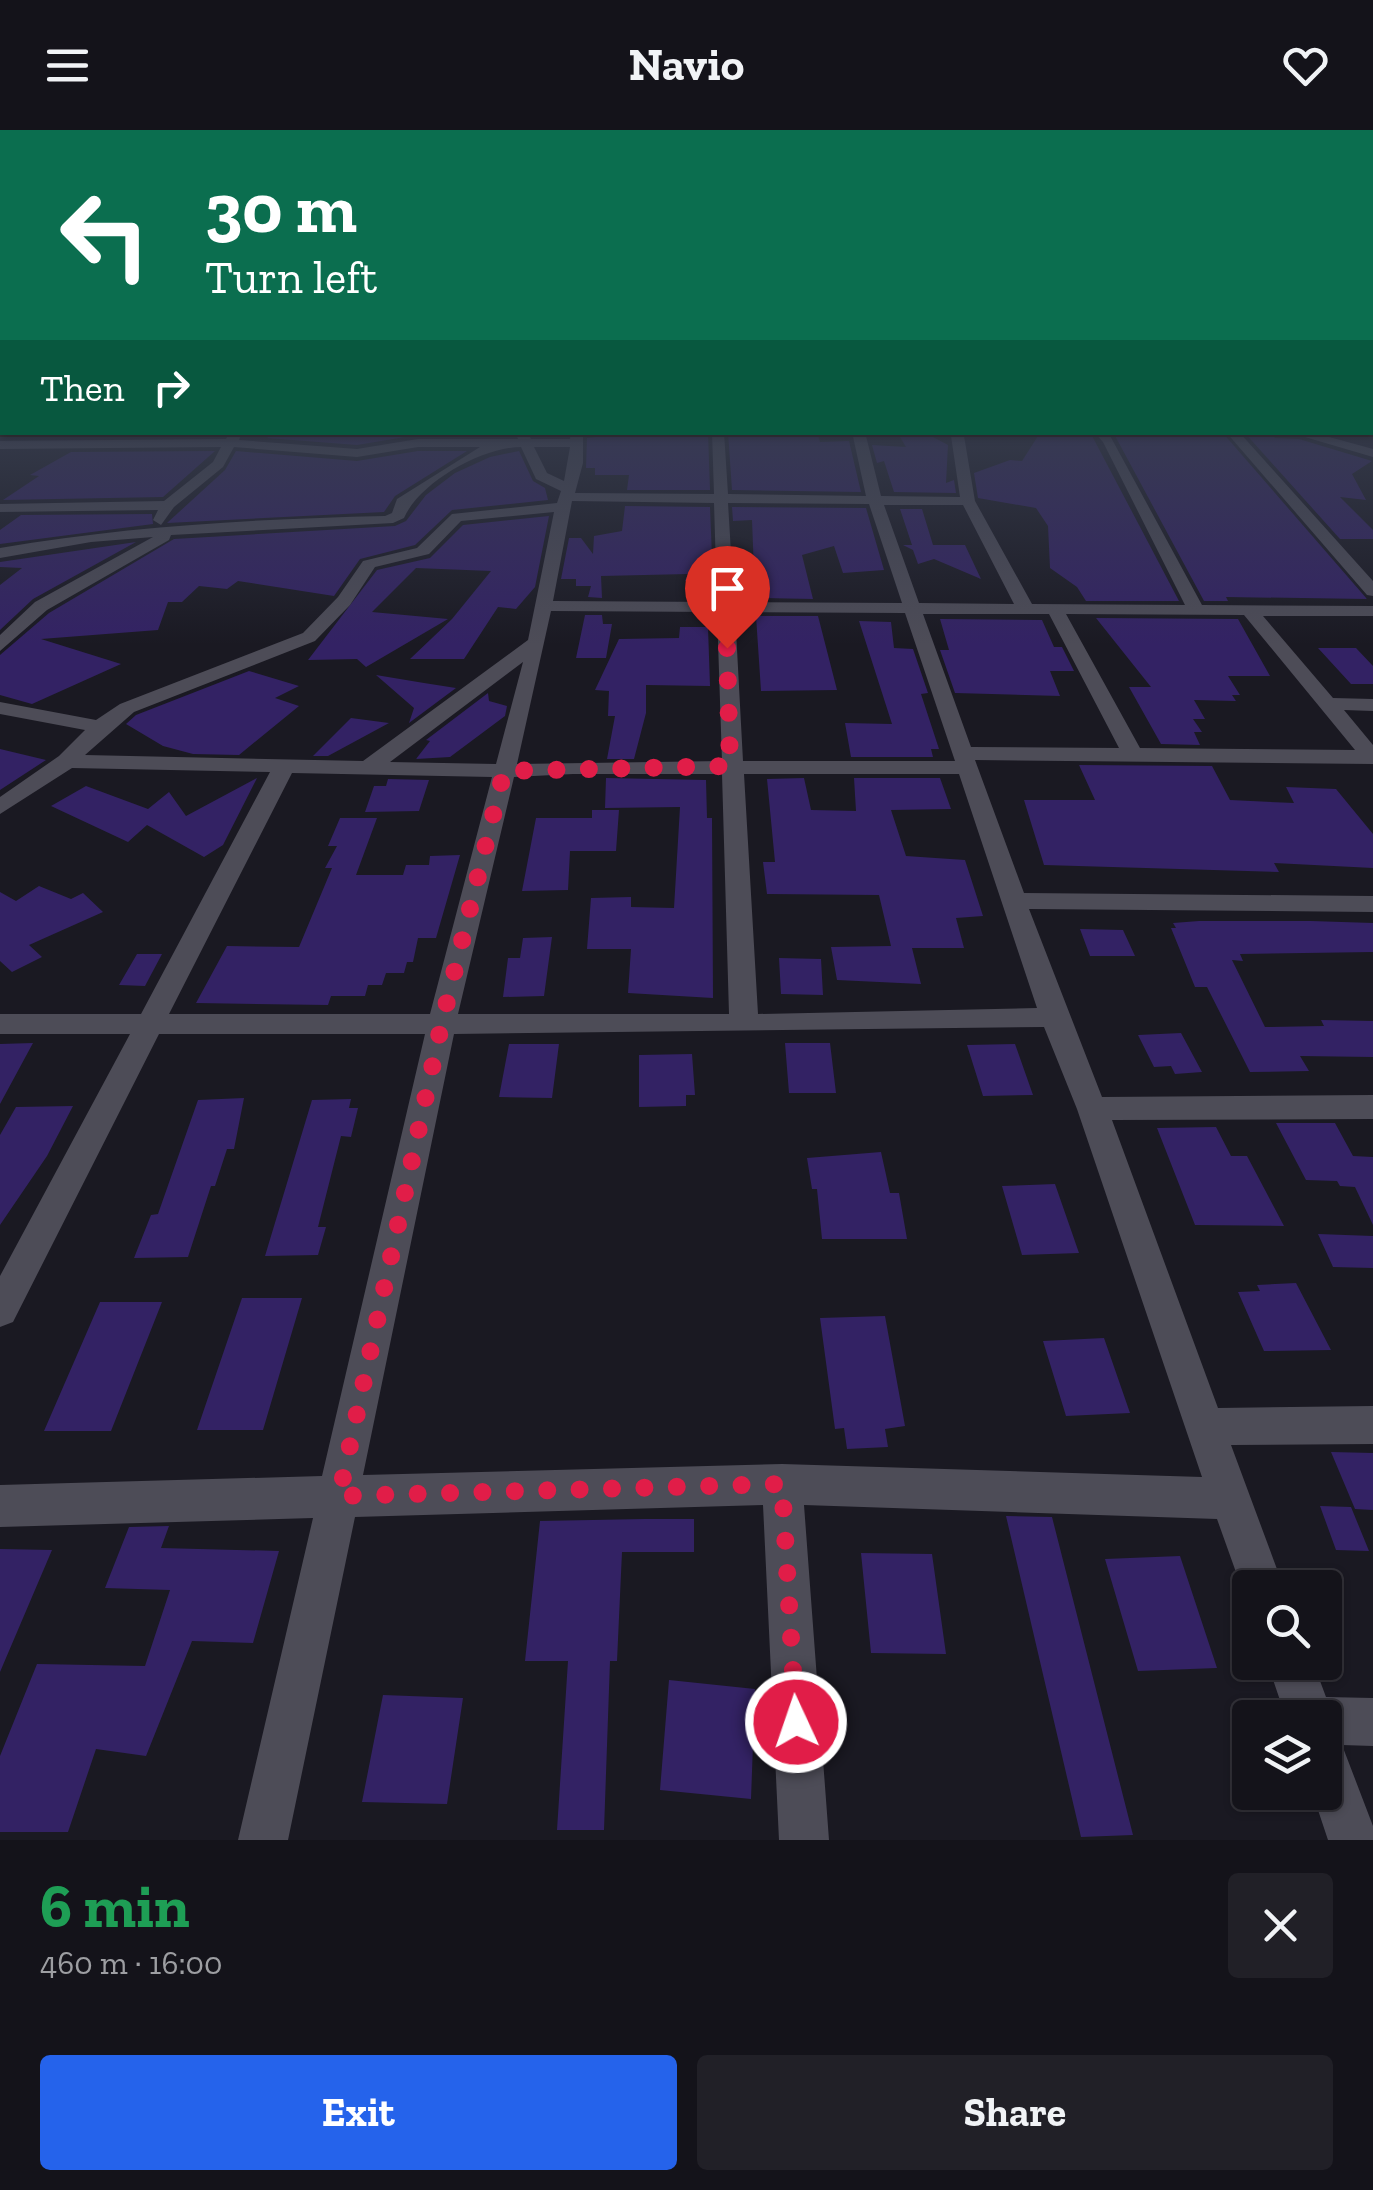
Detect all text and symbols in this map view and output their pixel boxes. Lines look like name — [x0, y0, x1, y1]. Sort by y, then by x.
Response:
icon: menu — [40, 38, 95, 93]
text: Navio — [629, 38, 744, 92]
icon: heart — [1278, 38, 1333, 93]
text: 30 m — [205, 166, 357, 250]
icon: left — [40, 170, 170, 300]
text: Turn left — [205, 251, 377, 305]
icon: right — [144, 360, 199, 415]
text: Then — [40, 365, 124, 411]
pin — [685, 546, 770, 649]
icon: arrive — [700, 561, 755, 616]
map controls — [1232, 1570, 1342, 1810]
button: search — [1232, 1570, 1342, 1680]
position arrow — [744, 1670, 848, 1774]
button: layers — [1232, 1700, 1342, 1810]
text: 6 min — [40, 1870, 189, 1942]
button: close — [1228, 1873, 1333, 1978]
text: 460 m · 16:00 — [40, 1944, 222, 1982]
button: Exit — [40, 2055, 677, 2170]
button: Share — [697, 2055, 1333, 2170]

